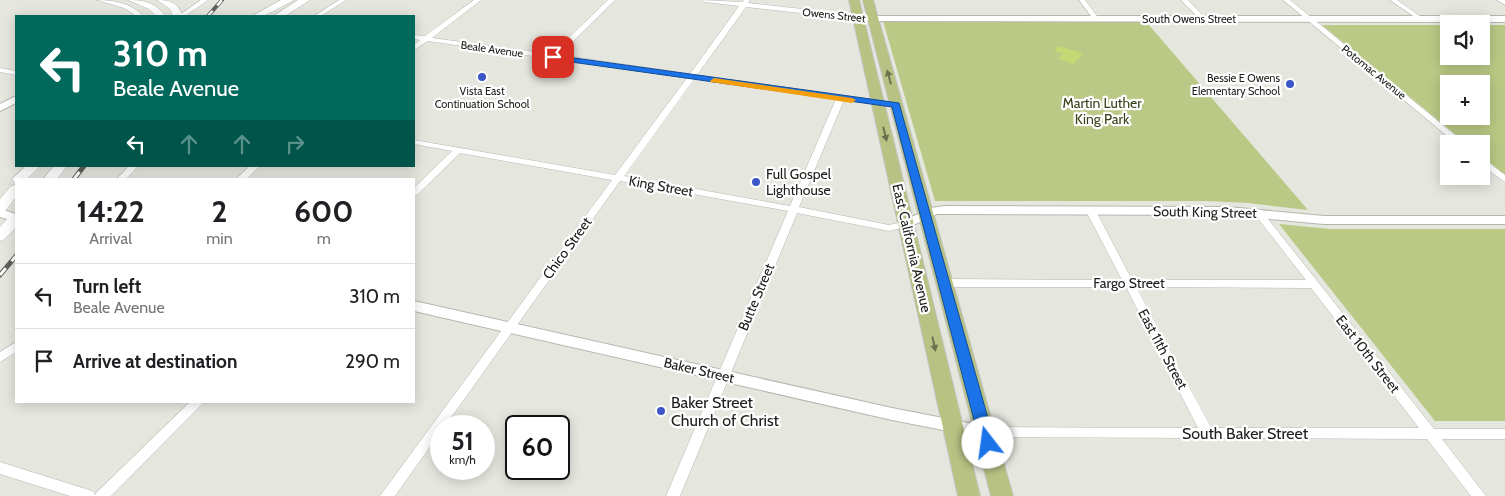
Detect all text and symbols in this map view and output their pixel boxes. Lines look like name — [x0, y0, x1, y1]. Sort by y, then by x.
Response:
street label: Owens Street — [802, 5, 867, 25]
street label: South Owens Street — [1142, 12, 1236, 26]
map controls — [1440, 15, 1490, 185]
button: sound — [1440, 15, 1490, 65]
text: 310 m — [113, 32, 208, 75]
icon: left — [30, 35, 95, 100]
pin — [532, 36, 574, 78]
street label: Beale Avenue — [460, 38, 525, 60]
street label: Potomac Avenue — [1339, 42, 1409, 103]
icon: arrive — [539, 43, 567, 71]
one-way arrow — [884, 70, 892, 85]
marker: Vista East Continuation School — [476, 71, 488, 83]
place label: Bessie E Owens Elementary School — [1192, 71, 1280, 98]
text: Beale Avenue — [113, 75, 239, 102]
button: + — [1440, 75, 1490, 125]
marker: Bessie E Owens Elementary School — [1284, 78, 1296, 90]
place label: Vista East Continuation School — [435, 84, 530, 111]
park label: Martin Luther King Park — [1062, 94, 1142, 128]
one-way arrow — [881, 127, 889, 142]
icon: left — [122, 130, 150, 158]
icon: ahead — [175, 130, 203, 158]
icon: ahead — [228, 130, 256, 158]
icon: right — [281, 130, 309, 158]
button: − — [1440, 135, 1490, 185]
place label: Full Gospel Lighthouse — [766, 165, 832, 199]
street label: King Street — [627, 171, 695, 201]
marker: Full Gospel Lighthouse — [750, 176, 762, 188]
street label: East California Avenue — [888, 182, 936, 314]
text: 14:22 — [77, 193, 145, 230]
text: 2 — [211, 193, 227, 230]
text: 600 — [294, 193, 353, 230]
street label: South King Street — [1153, 202, 1257, 222]
street label: Chico Street — [538, 213, 596, 283]
text: Arrival — [89, 229, 132, 248]
text: min — [206, 229, 233, 248]
text: m — [317, 229, 331, 248]
street label: Butte Street — [734, 260, 778, 333]
street label: Fargo Street — [1093, 274, 1165, 292]
text: Turn left — [73, 275, 141, 298]
icon: left — [30, 282, 58, 310]
text: 310 m — [349, 285, 400, 308]
text: Beale Avenue — [73, 298, 165, 317]
street label: East 11th Street — [1134, 306, 1192, 393]
street label: East 10th Street — [1332, 311, 1404, 397]
one-way arrow — [930, 336, 938, 351]
icon: arrive — [30, 347, 58, 375]
text: Arrive at destination — [73, 350, 237, 373]
text: 290 m — [345, 350, 400, 373]
street label: Baker Street — [662, 353, 736, 387]
place label: Baker Street Church of Christ — [671, 393, 780, 430]
marker: Baker Street Church of Christ — [655, 405, 667, 417]
speed limit sign: 60 — [505, 415, 570, 480]
position arrow — [961, 416, 1013, 468]
street label: South Baker Street — [1182, 424, 1309, 443]
text: 51 — [451, 426, 474, 456]
text: km/h — [449, 452, 476, 467]

